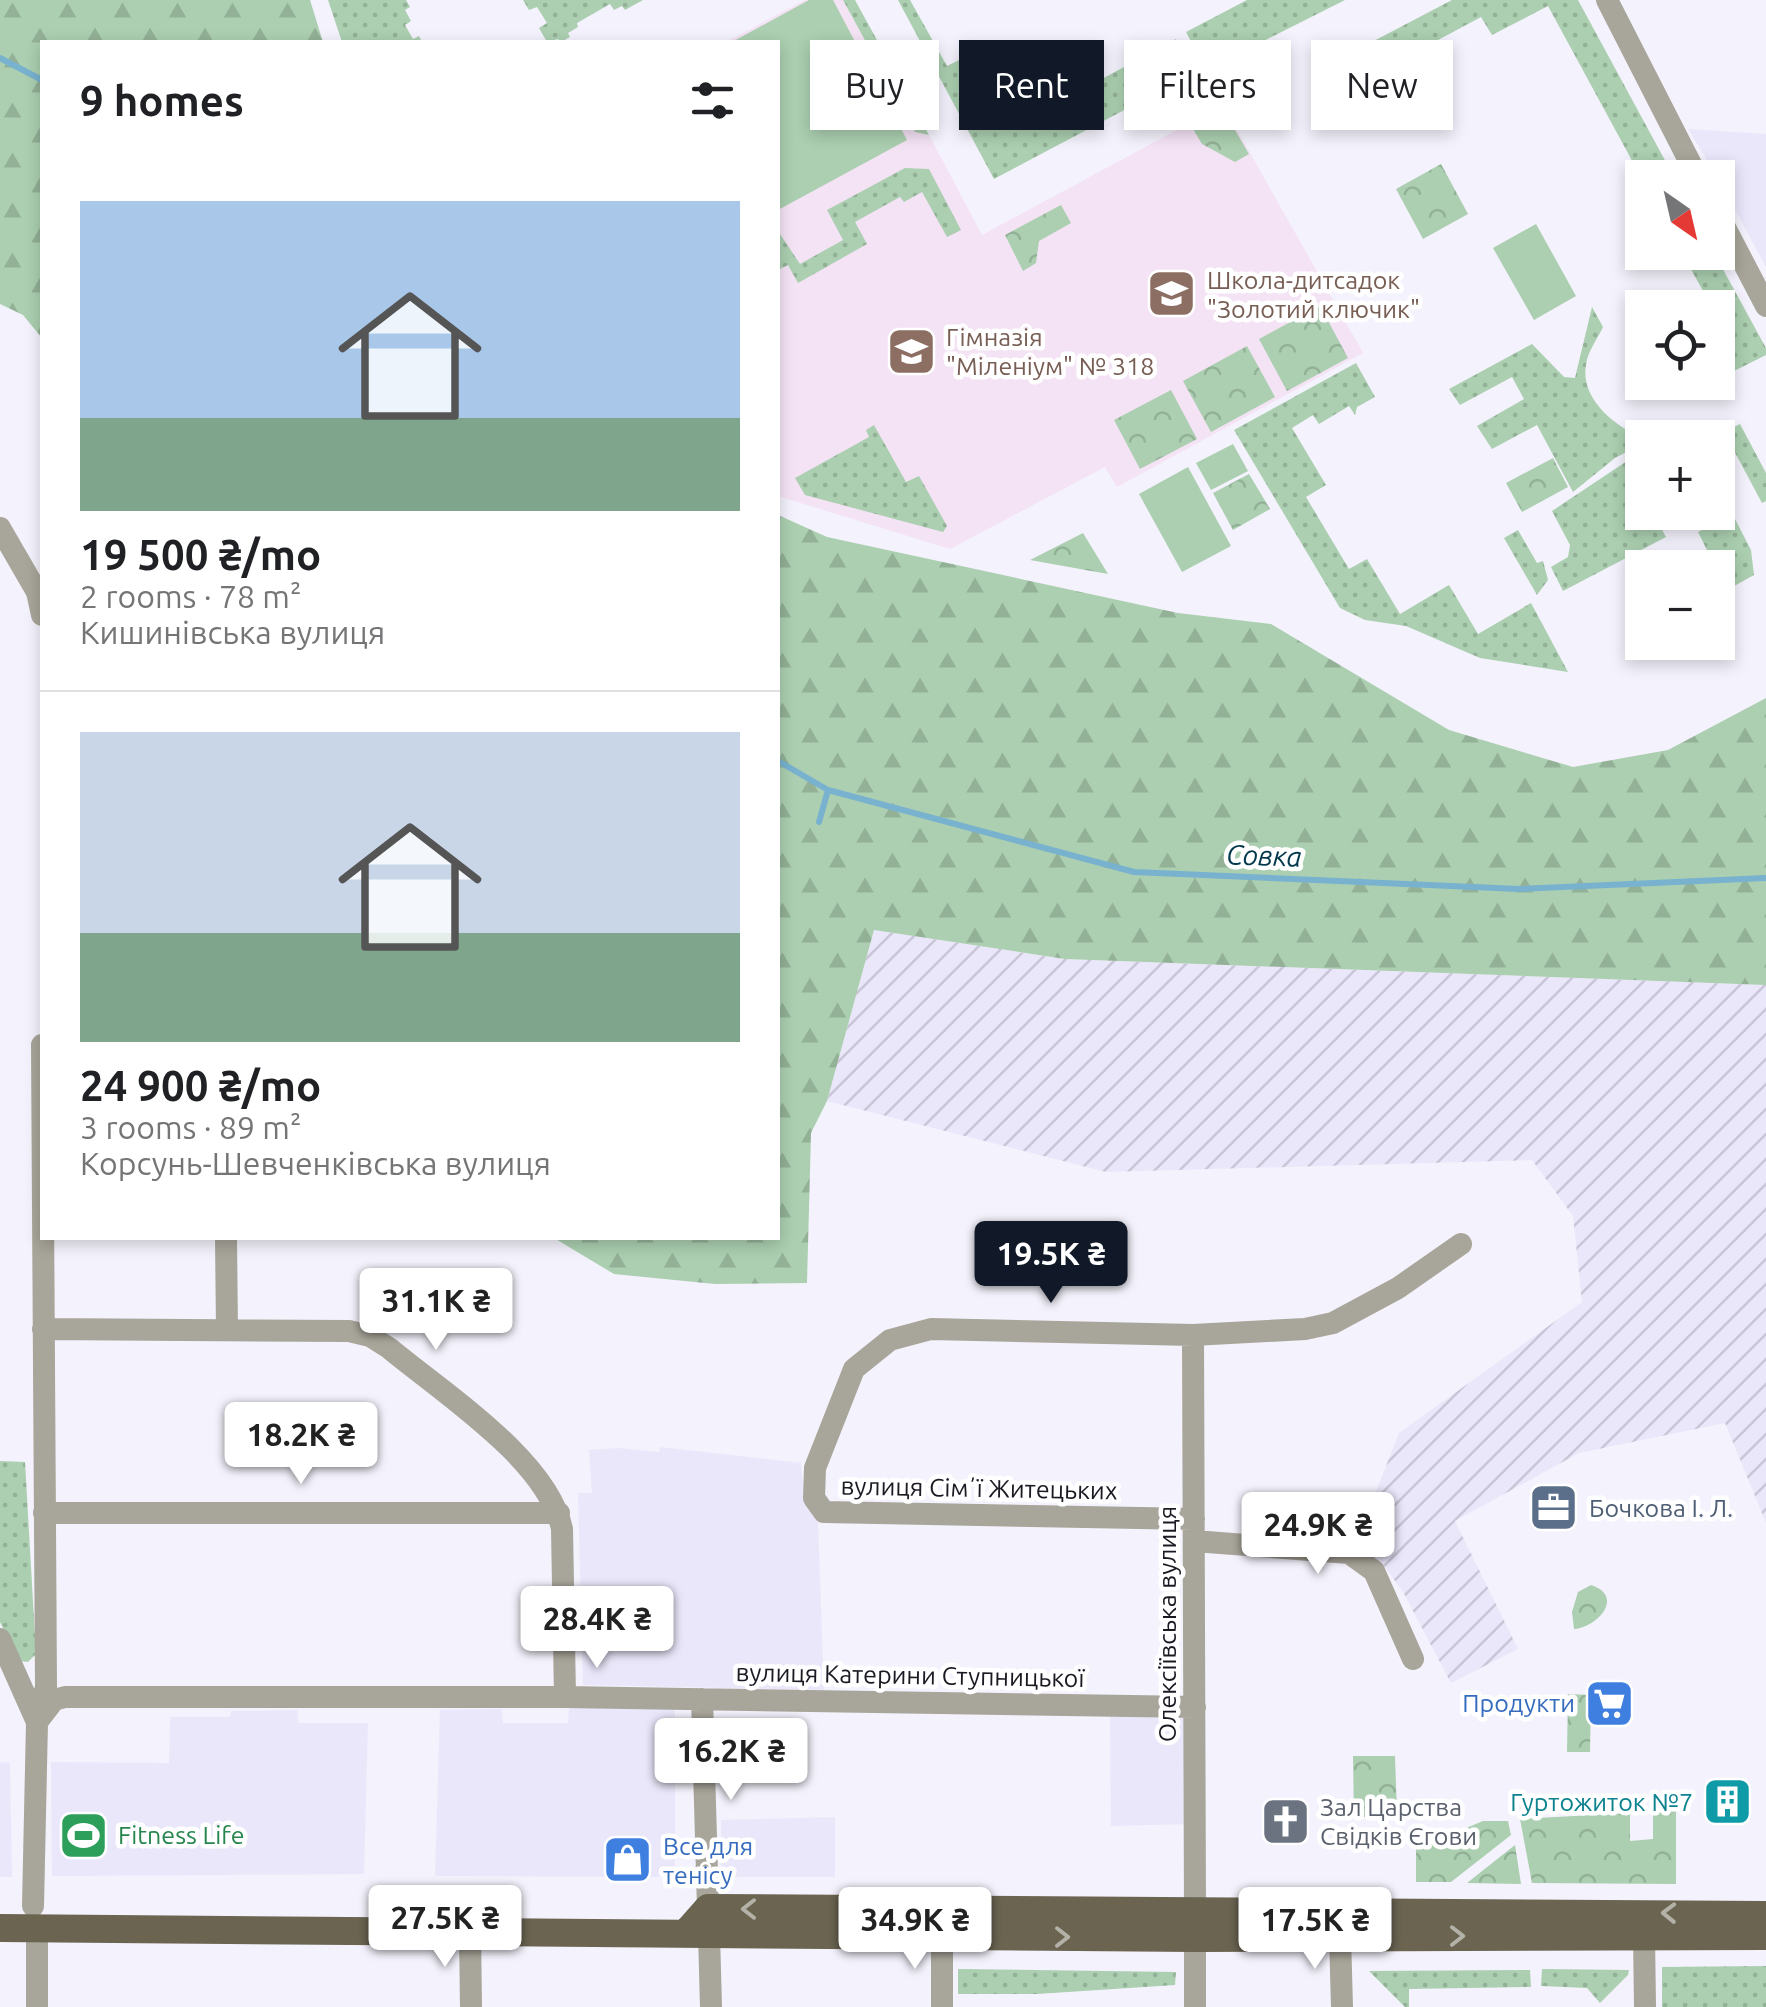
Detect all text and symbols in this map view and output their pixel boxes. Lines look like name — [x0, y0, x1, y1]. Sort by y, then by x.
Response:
chip: Buy — [810, 40, 939, 130]
chip: Rent — [959, 40, 1104, 130]
chip: Filters — [1124, 40, 1291, 130]
chip: New — [1311, 40, 1453, 130]
icon: filters — [685, 73, 740, 128]
text: 9 homes — [80, 77, 244, 124]
north arrow — [1625, 160, 1735, 270]
map controls — [1625, 160, 1735, 660]
icon: home — [320, 266, 500, 446]
place label: Школа-дитсадок "Золотий ключик" — [1207, 266, 1420, 323]
school or university icon: Школа-дитсадок "Золотий ключик" — [1146, 268, 1198, 320]
button: locate — [1625, 290, 1735, 400]
place label: Гімназія "Міленіум" № 318 — [946, 323, 1154, 380]
school or university icon: Гімназія "Міленіум" № 318 — [885, 325, 937, 377]
button: + — [1625, 420, 1735, 530]
text: 19 500 ₴/mo — [80, 531, 321, 578]
button: − — [1625, 550, 1735, 660]
text: 2 rooms · 78 m² — [80, 578, 301, 614]
text: Кишинівська вулиця — [80, 614, 385, 650]
icon: home — [320, 797, 500, 977]
water label: Совка — [1226, 838, 1302, 872]
text: 24 900 ₴/mo — [80, 1062, 321, 1109]
text: 3 rooms · 89 m² — [80, 1109, 301, 1145]
text: Корсунь-Шевченківська вулиця — [80, 1145, 551, 1181]
pin: 19.5K ₴ — [959, 1221, 1143, 1306]
text: 19.5K ₴ — [997, 1235, 1105, 1271]
pin: 31.1K ₴ — [344, 1268, 528, 1353]
text: 31.1K ₴ — [382, 1282, 490, 1318]
pin: 18.2K ₴ — [209, 1402, 393, 1487]
text: 18.2K ₴ — [247, 1416, 355, 1452]
street label: вулиця Сімʼї Житецьких — [840, 1472, 1118, 1504]
office icon: Бочкова І. Л. — [1528, 1482, 1580, 1534]
pin: 24.9K ₴ — [1226, 1492, 1410, 1577]
place label: Бочкова І. Л. — [1589, 1494, 1733, 1522]
street label: Олексіївська вулиця — [1153, 1506, 1181, 1742]
text: 24.9K ₴ — [1264, 1506, 1372, 1542]
pin: 28.4K ₴ — [505, 1586, 689, 1671]
text: 28.4K ₴ — [543, 1600, 651, 1636]
street label: вулиця Катерини Ступницької — [735, 1658, 1086, 1692]
supermarket icon: Продукти — [1584, 1677, 1636, 1729]
place label: Продукти — [1462, 1689, 1575, 1717]
pin: 16.2K ₴ — [639, 1718, 823, 1803]
text: 16.2K ₴ — [677, 1732, 785, 1768]
building icon: Гуртожиток №7 — [1702, 1776, 1754, 1828]
place label: Гуртожиток №7 — [1510, 1788, 1693, 1816]
place label: Зал Царства Свідків Єгови — [1320, 1793, 1477, 1850]
church icon: Зал Царства Свідків Єгови — [1259, 1795, 1311, 1847]
sports icon: Fitness Life — [57, 1809, 109, 1861]
place label: Fitness Life — [118, 1821, 245, 1849]
place label: Все для тенісу — [663, 1832, 753, 1889]
shop icon: Все для тенісу — [602, 1834, 654, 1886]
pin: 27.5K ₴ — [353, 1885, 537, 1970]
pin: 34.9K ₴ — [823, 1887, 1007, 1972]
pin: 17.5K ₴ — [1223, 1887, 1407, 1972]
one-way arrow — [740, 1898, 756, 1920]
text: 27.5K ₴ — [391, 1899, 499, 1935]
text: 34.9K ₴ — [861, 1901, 969, 1937]
text: 17.5K ₴ — [1261, 1901, 1369, 1937]
one-way arrow — [1660, 1903, 1676, 1924]
one-way arrow — [1450, 1925, 1466, 1947]
one-way arrow — [1056, 1926, 1071, 1948]

